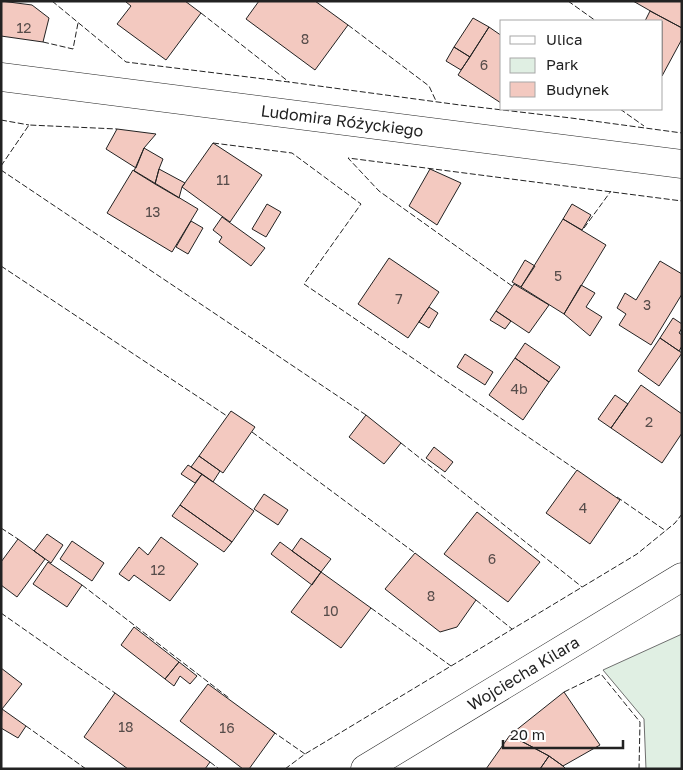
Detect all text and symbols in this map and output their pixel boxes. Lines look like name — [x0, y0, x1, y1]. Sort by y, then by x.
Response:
house number: 12 — [17, 19, 31, 36]
legend — [500, 20, 663, 110]
house number: 8 — [301, 30, 309, 47]
text: Ulica — [546, 30, 582, 48]
text: Park — [546, 55, 579, 73]
house number: 6 — [480, 56, 488, 73]
text: Budynek — [546, 80, 610, 98]
street label: Ludomira Różyckiego — [260, 100, 425, 141]
house number: 11 — [216, 171, 230, 188]
house number: 13 — [146, 203, 160, 220]
house number: 5 — [554, 267, 562, 284]
house number: 7 — [395, 290, 403, 307]
house number: 3 — [643, 296, 651, 313]
house number: 4b — [510, 380, 528, 397]
house number: 2 — [645, 413, 653, 430]
house number: 4 — [579, 499, 587, 516]
house number: 6 — [488, 550, 496, 567]
house number: 12 — [151, 561, 165, 578]
house number: 8 — [427, 587, 435, 604]
house number: 10 — [323, 602, 339, 619]
street label: Wojciecha Kilara — [464, 632, 583, 715]
house number: 18 — [118, 718, 134, 735]
scale bar — [503, 718, 623, 750]
house number: 16 — [219, 719, 235, 736]
text: 20 m — [510, 725, 545, 743]

